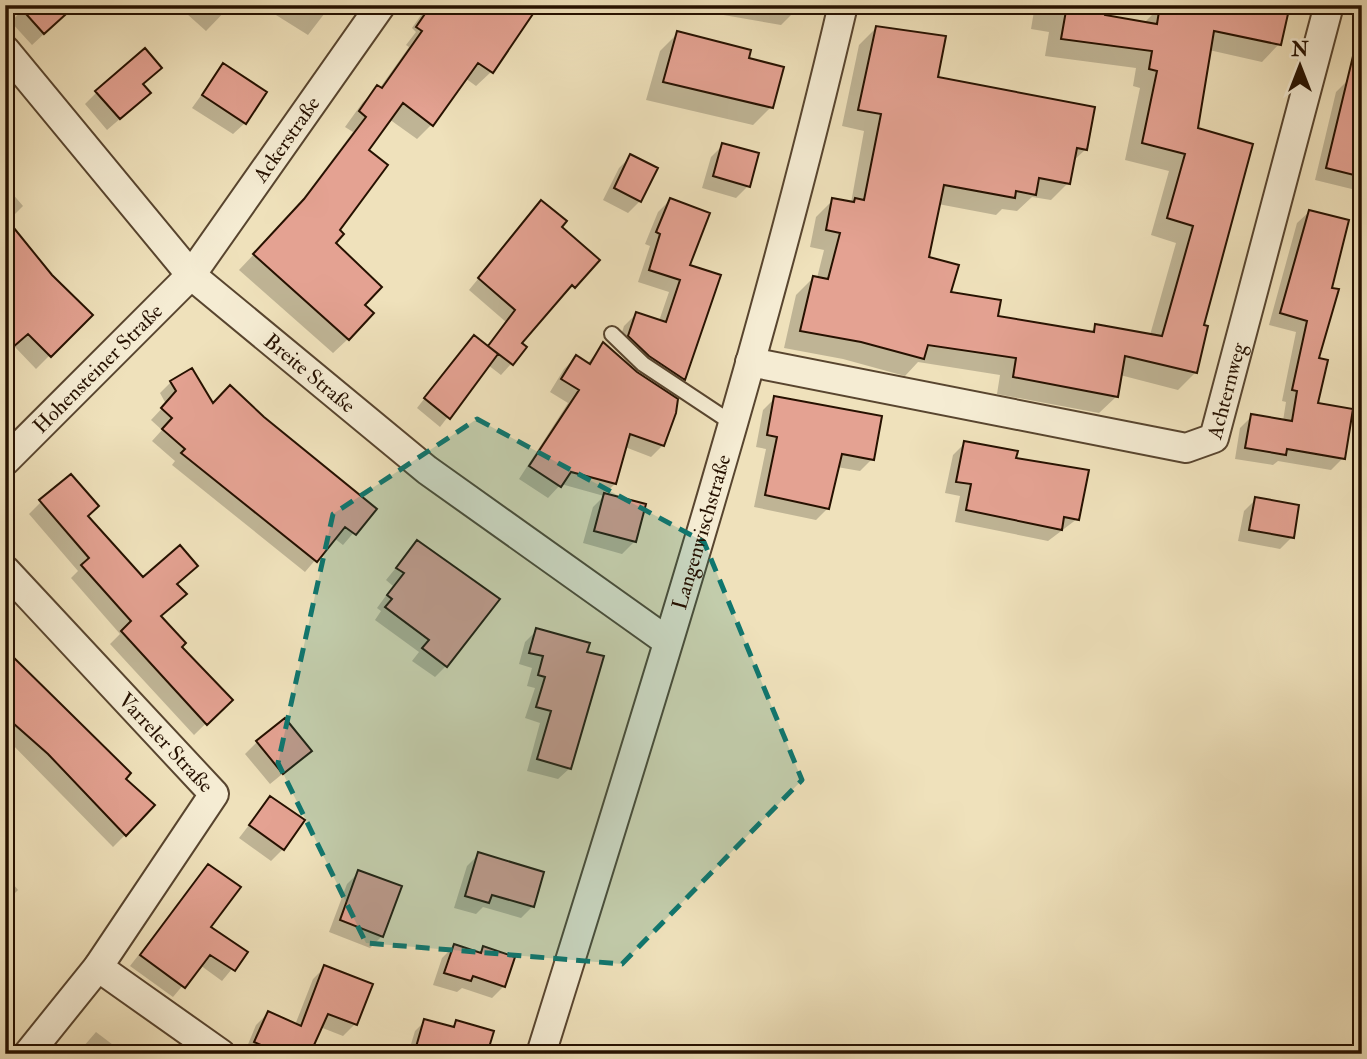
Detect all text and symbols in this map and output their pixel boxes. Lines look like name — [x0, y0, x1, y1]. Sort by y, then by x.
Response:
north arrow — [1266, 32, 1336, 102]
text: N — [1290, 38, 1309, 62]
street label: Ackerstraße — [246, 91, 326, 188]
street label: Hohensteiner Straße — [27, 298, 168, 439]
street label: Breite Straße — [258, 327, 361, 419]
street label: Achternweg — [1201, 339, 1252, 443]
street label: Langenwischstraße — [666, 451, 737, 613]
street label: Varreler Straße — [113, 687, 220, 799]

